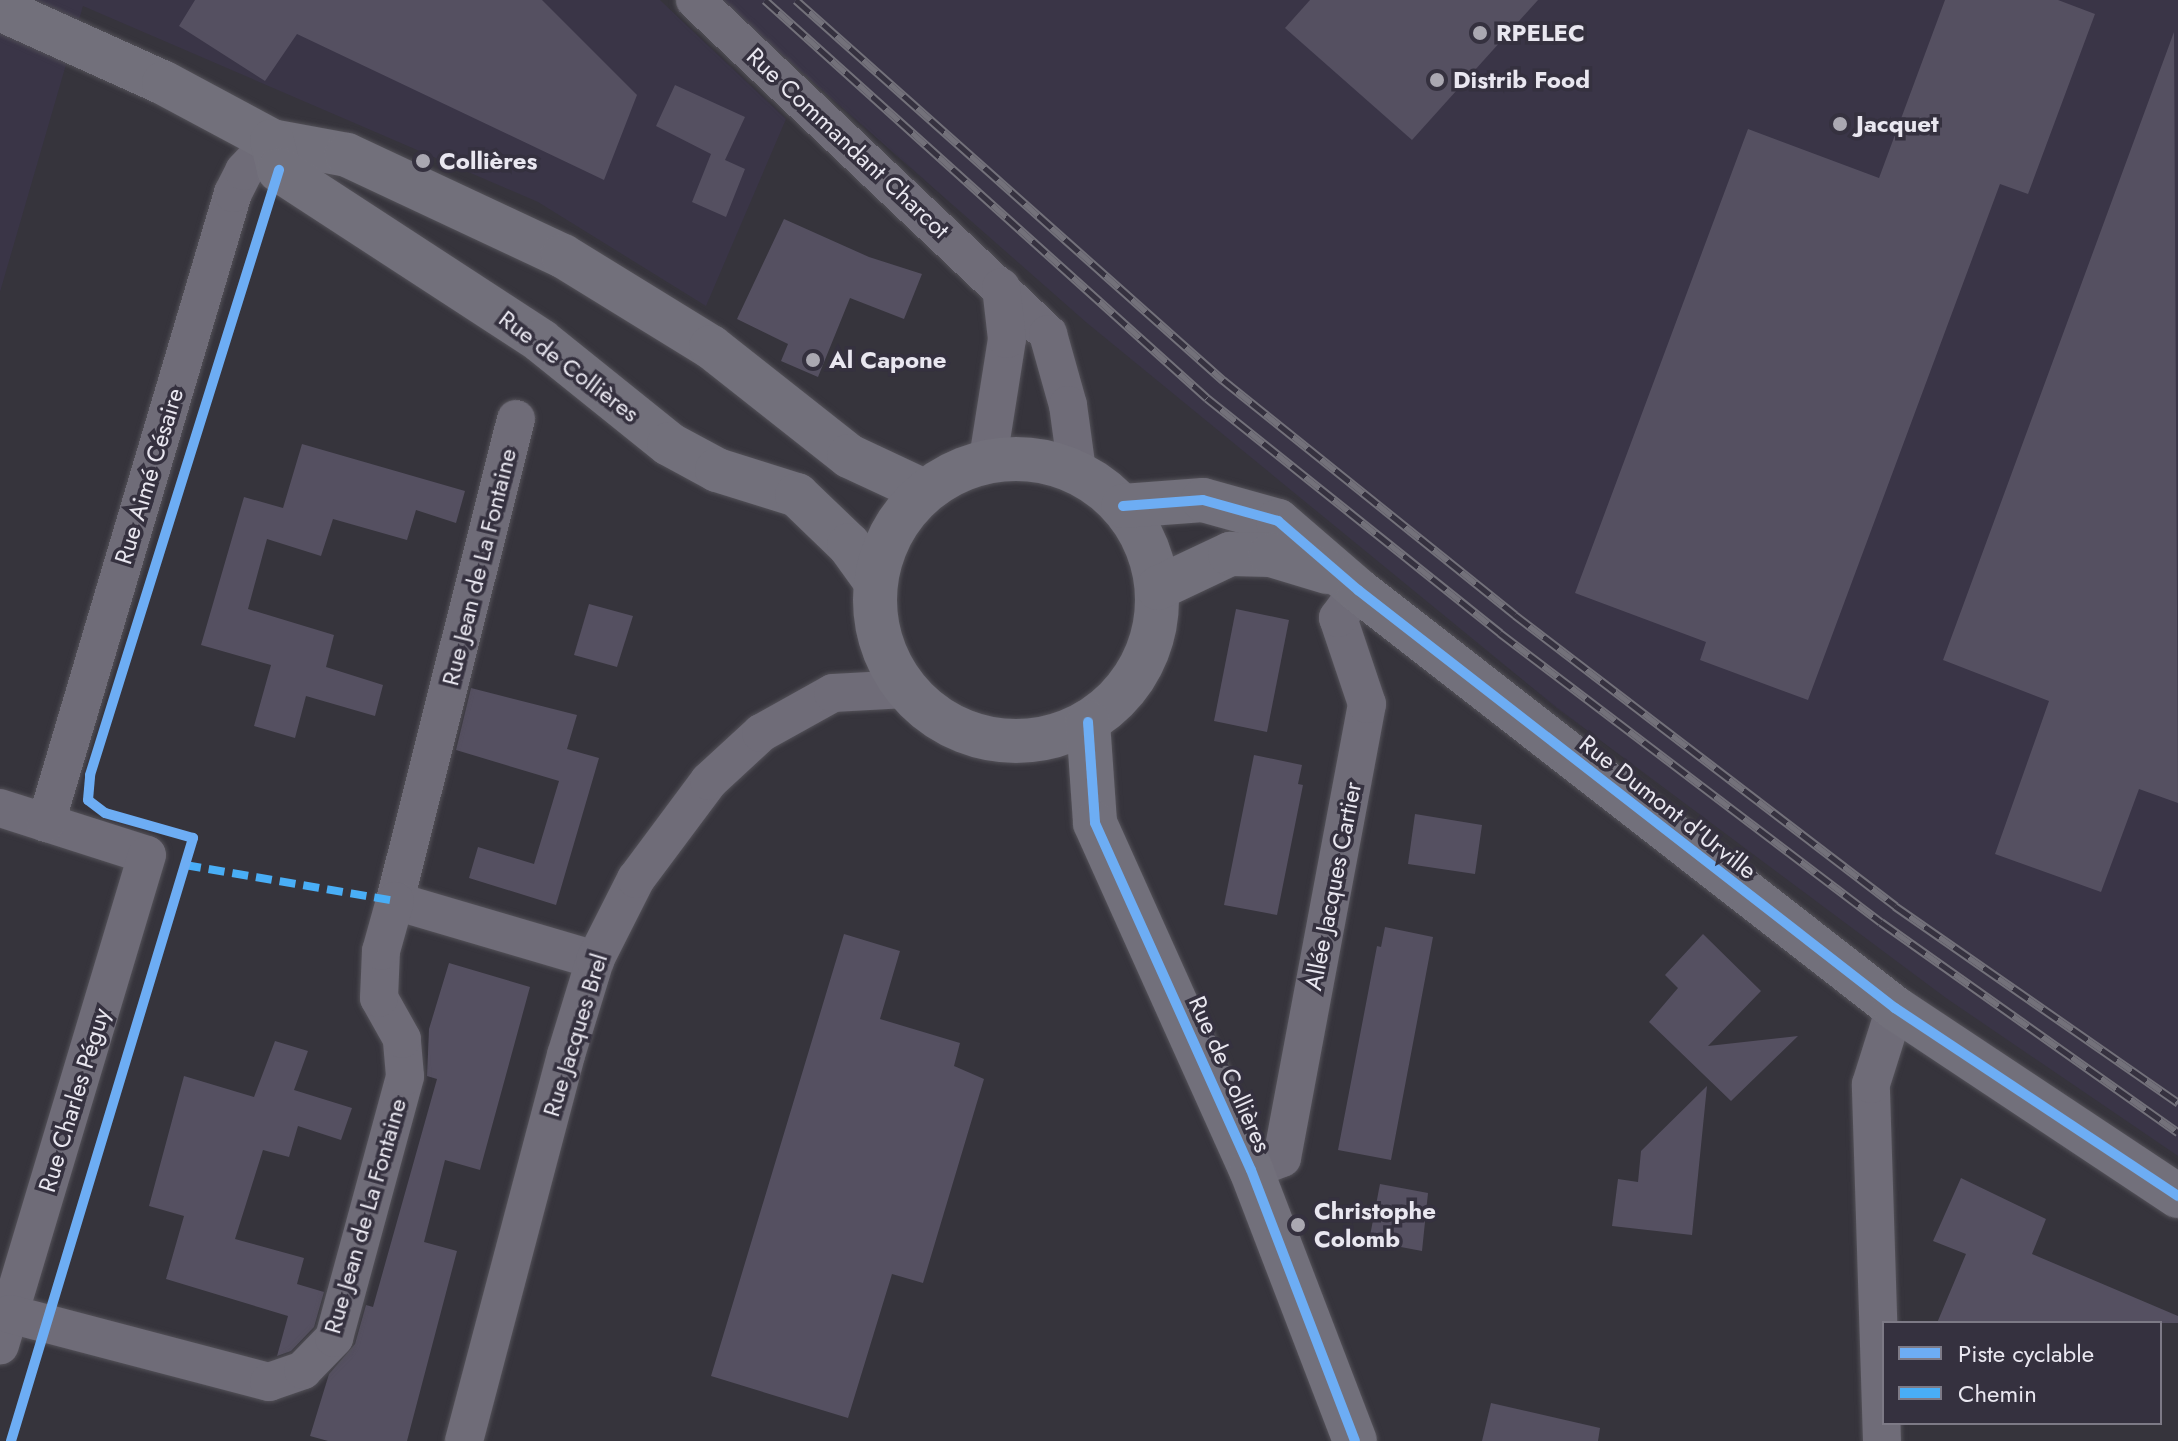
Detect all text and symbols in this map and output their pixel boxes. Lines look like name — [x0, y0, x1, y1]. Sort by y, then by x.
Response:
place label: RPELEC — [1496, 19, 1585, 47]
marker: RPELEC — [1471, 24, 1489, 42]
street label: Rue Commandant Charcot — [741, 42, 955, 244]
place label: Distrib Food — [1453, 66, 1590, 94]
marker: Distrib Food — [1428, 71, 1446, 89]
place label: Jacquet — [1856, 110, 1939, 138]
marker: Jacquet — [1831, 115, 1849, 133]
place label: Collières — [439, 147, 538, 175]
marker: Collières — [414, 152, 432, 170]
street label: Rue de Collières — [493, 304, 645, 428]
place label: Al Capone — [829, 346, 947, 374]
marker: Al Capone — [804, 351, 822, 369]
street label: Rue Aimé Césaire — [109, 385, 189, 567]
street label: Rue Jean de La Fontaine — [436, 445, 522, 689]
street label: Rue Dumont d'Urville — [1574, 729, 1762, 885]
street label: Allée Jacques Cartier — [1299, 779, 1367, 993]
street label: Rue Jacques Brel — [537, 950, 613, 1120]
street label: Rue de Collières — [1183, 991, 1277, 1157]
street label: Rue Charles Péguy — [32, 1005, 116, 1195]
street label: Rue Jean de La Fontaine — [318, 1095, 412, 1337]
place label: Christophe Colomb — [1314, 1197, 1436, 1253]
marker: Christophe Colomb — [1289, 1216, 1307, 1234]
legend — [1882, 1321, 2162, 1425]
text: Piste cyclable — [1958, 1336, 2094, 1371]
text: Chemin — [1958, 1376, 2037, 1411]

